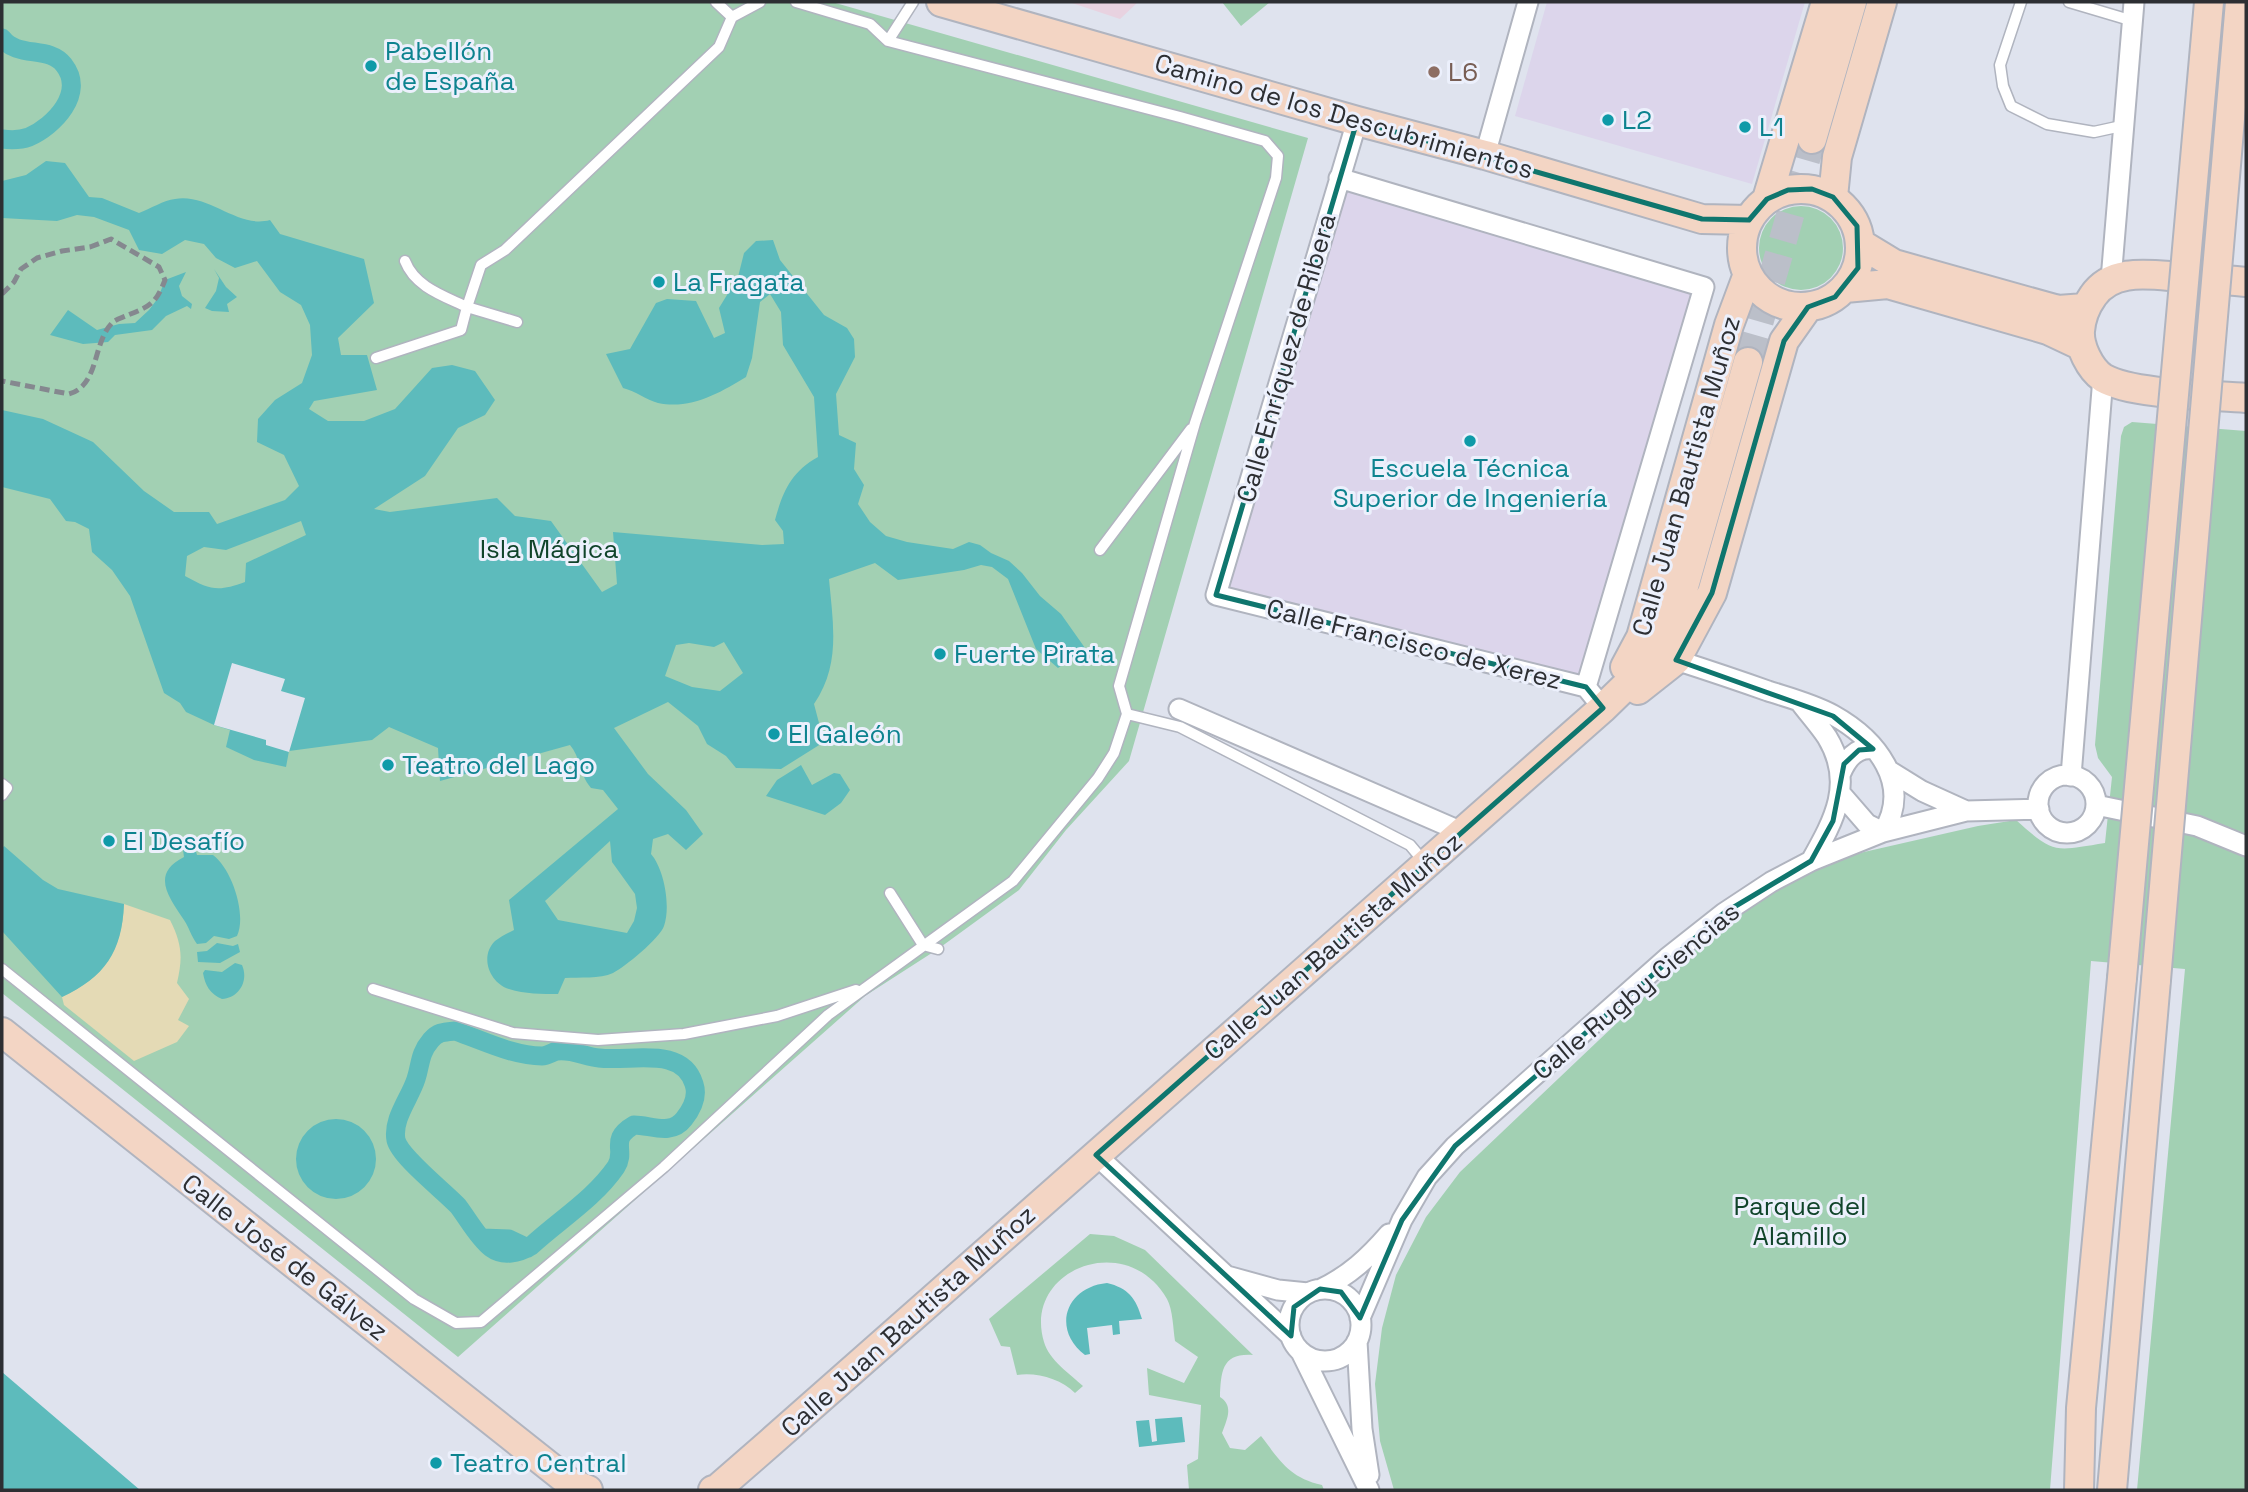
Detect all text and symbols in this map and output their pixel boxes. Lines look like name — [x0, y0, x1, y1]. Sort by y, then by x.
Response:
place label: Pabellón de España — [385, 34, 515, 98]
street label: Camino de los Descubrimientos — [1151, 46, 1537, 186]
place label: L6 — [1448, 55, 1478, 89]
marker: Pabellón de España — [363, 58, 379, 74]
marker: L6 — [1426, 64, 1442, 80]
place label: L2 — [1622, 103, 1652, 137]
place label: L1 — [1759, 110, 1784, 144]
marker: L2 — [1600, 112, 1616, 128]
marker: L1 — [1737, 119, 1753, 135]
street label: Calle Enríquez de Ribera — [1228, 210, 1344, 506]
place label: La Fragata — [673, 265, 805, 299]
marker: La Fragata — [651, 274, 667, 290]
street label: Calle Juan Bautista Muñoz — [1624, 312, 1748, 640]
marker: Escuela Técnica Superior de Ingeniería — [1462, 433, 1478, 449]
place label: Escuela Técnica Superior de Ingeniería — [1333, 451, 1607, 515]
park label: Isla Mágica — [480, 532, 618, 566]
street label: Calle Francisco de Xerez — [1263, 591, 1565, 697]
place label: Fuerte Pirata — [954, 637, 1115, 671]
marker: Fuerte Pirata — [932, 646, 948, 662]
place label: El Galeón — [788, 717, 902, 751]
marker: El Galeón — [766, 726, 782, 742]
place label: Teatro del Lago — [402, 748, 595, 782]
marker: Teatro del Lago — [380, 757, 396, 773]
place label: El Desafío — [123, 824, 245, 858]
street label: Calle Juan Bautista Muñoz — [1197, 825, 1469, 1067]
marker: El Desafío — [101, 833, 117, 849]
street label: Calle Rugby Ciencias — [1526, 895, 1746, 1087]
street label: Calle José de Gálvez — [175, 1166, 395, 1348]
park label: Parque del Alamillo — [1734, 1189, 1866, 1253]
street label: Calle Juan Bautista Muñoz — [774, 1198, 1042, 1444]
place label: Teatro Central — [450, 1446, 627, 1480]
marker: Teatro Central — [428, 1455, 444, 1471]

